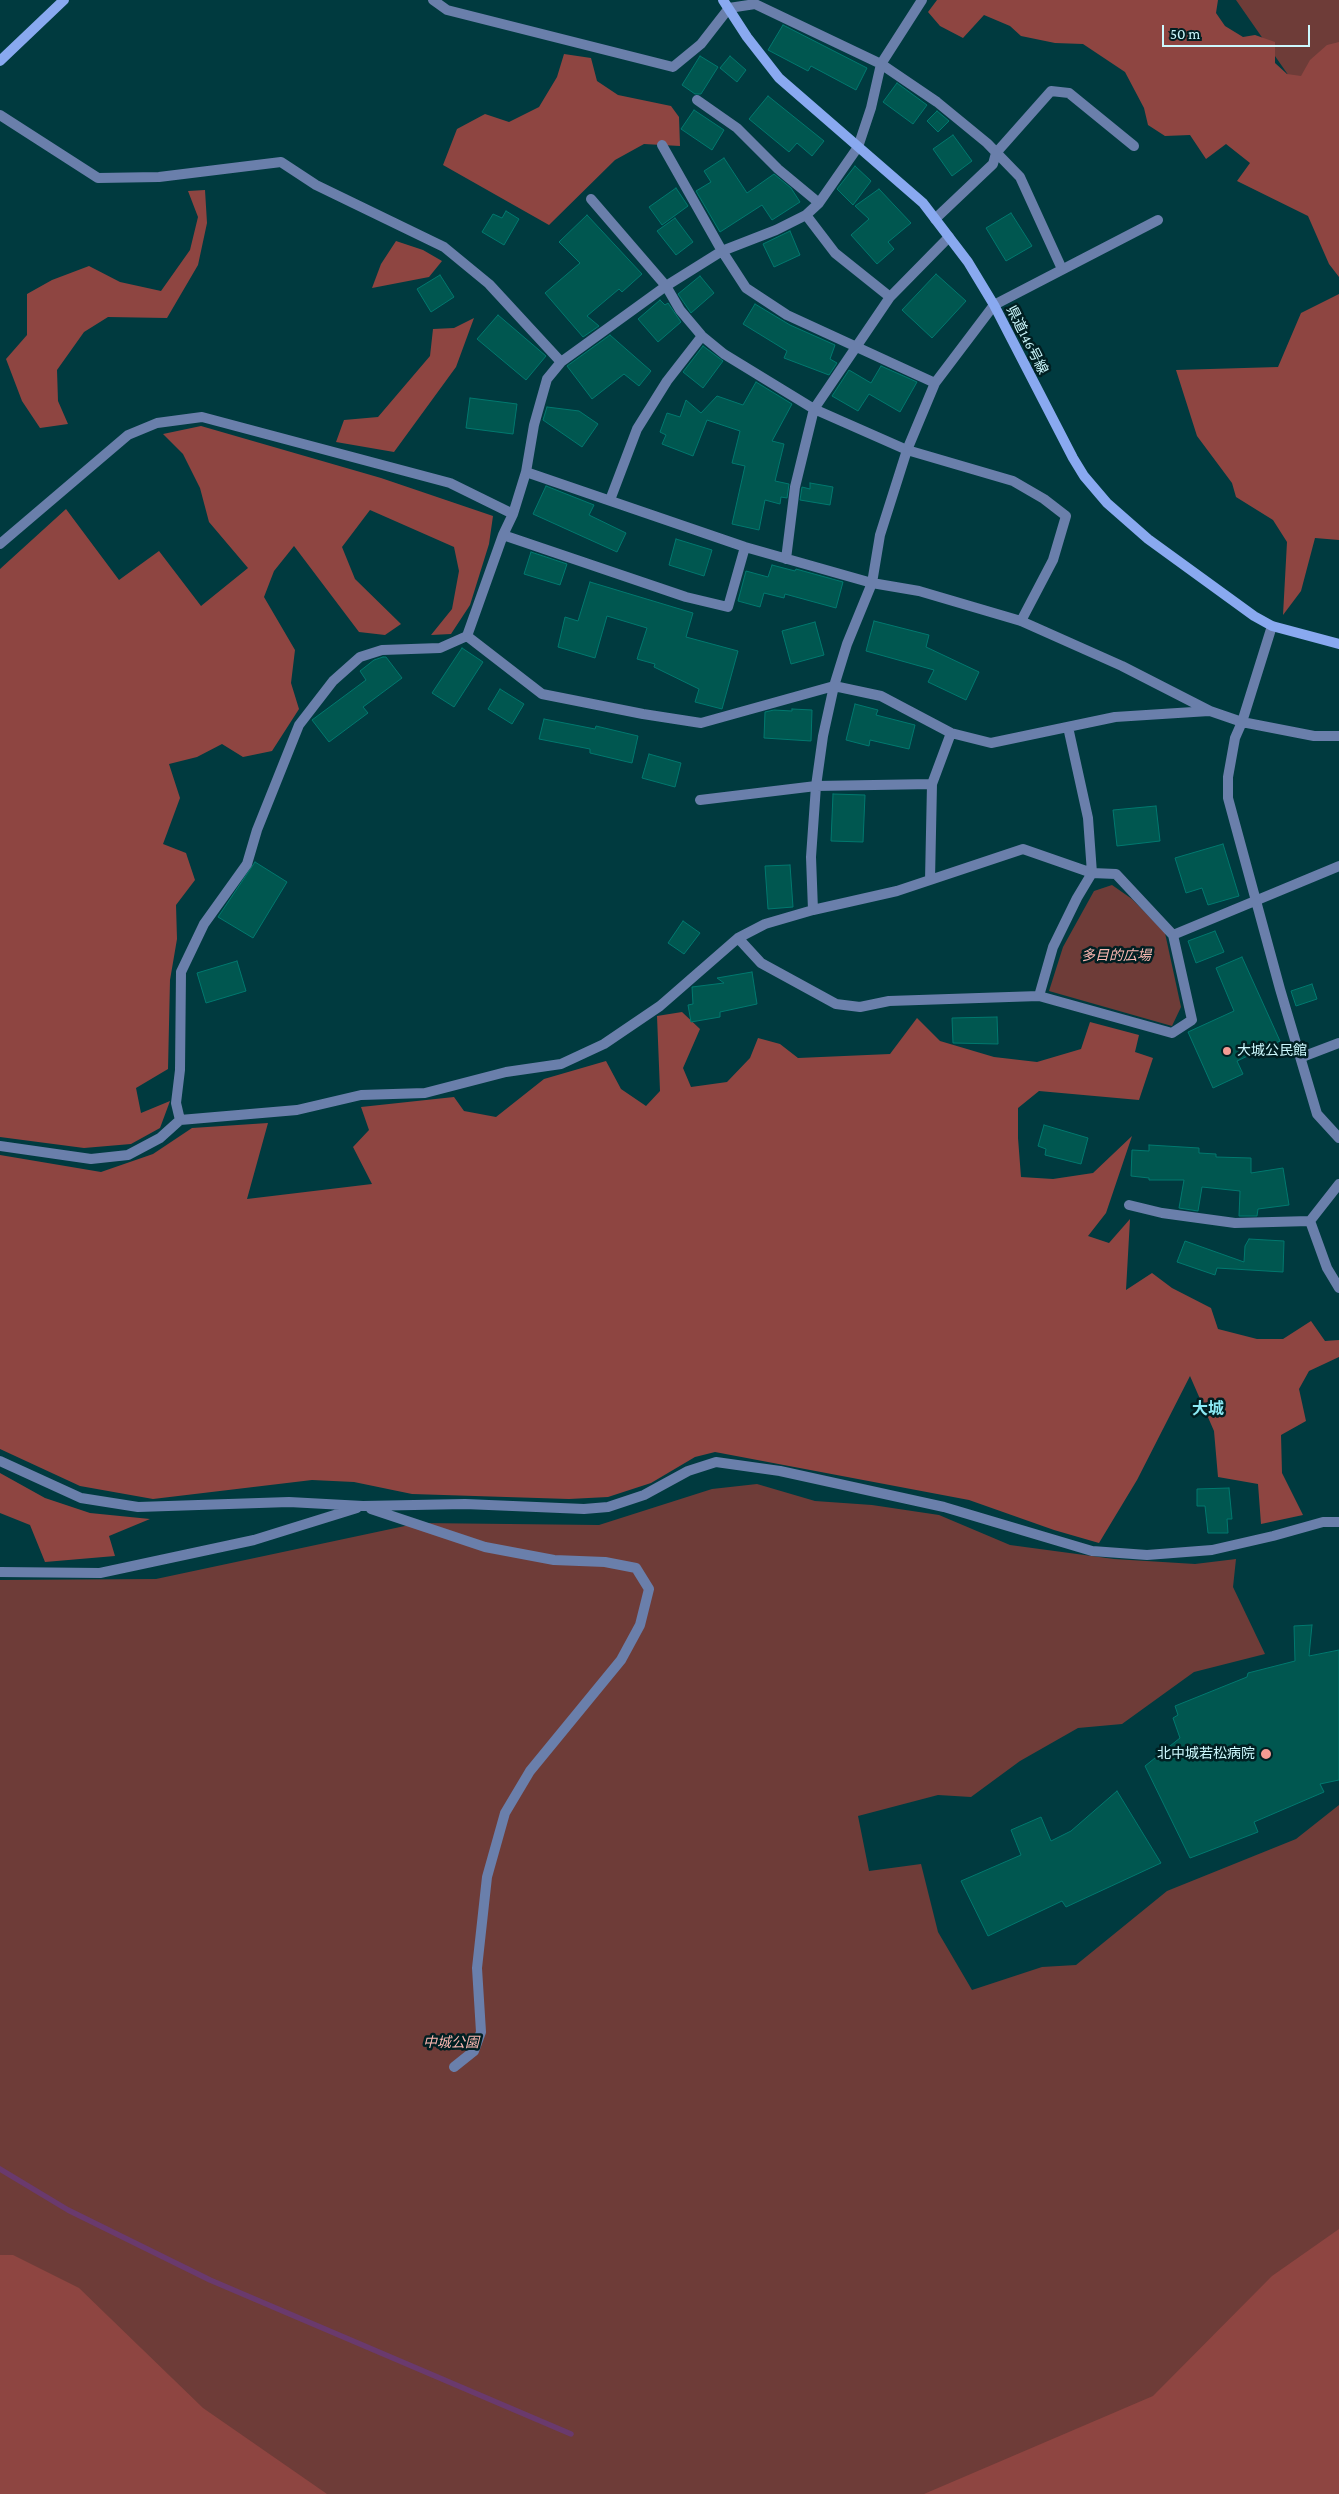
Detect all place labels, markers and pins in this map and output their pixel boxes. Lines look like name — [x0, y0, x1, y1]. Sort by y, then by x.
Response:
place label: 大城公民館 — [1237, 1043, 1307, 1059]
marker: 大城公民館 — [1221, 1045, 1233, 1057]
place label: 北中城若松病院 — [1157, 1746, 1255, 1762]
marker: 北中城若松病院 — [1259, 1747, 1273, 1761]

